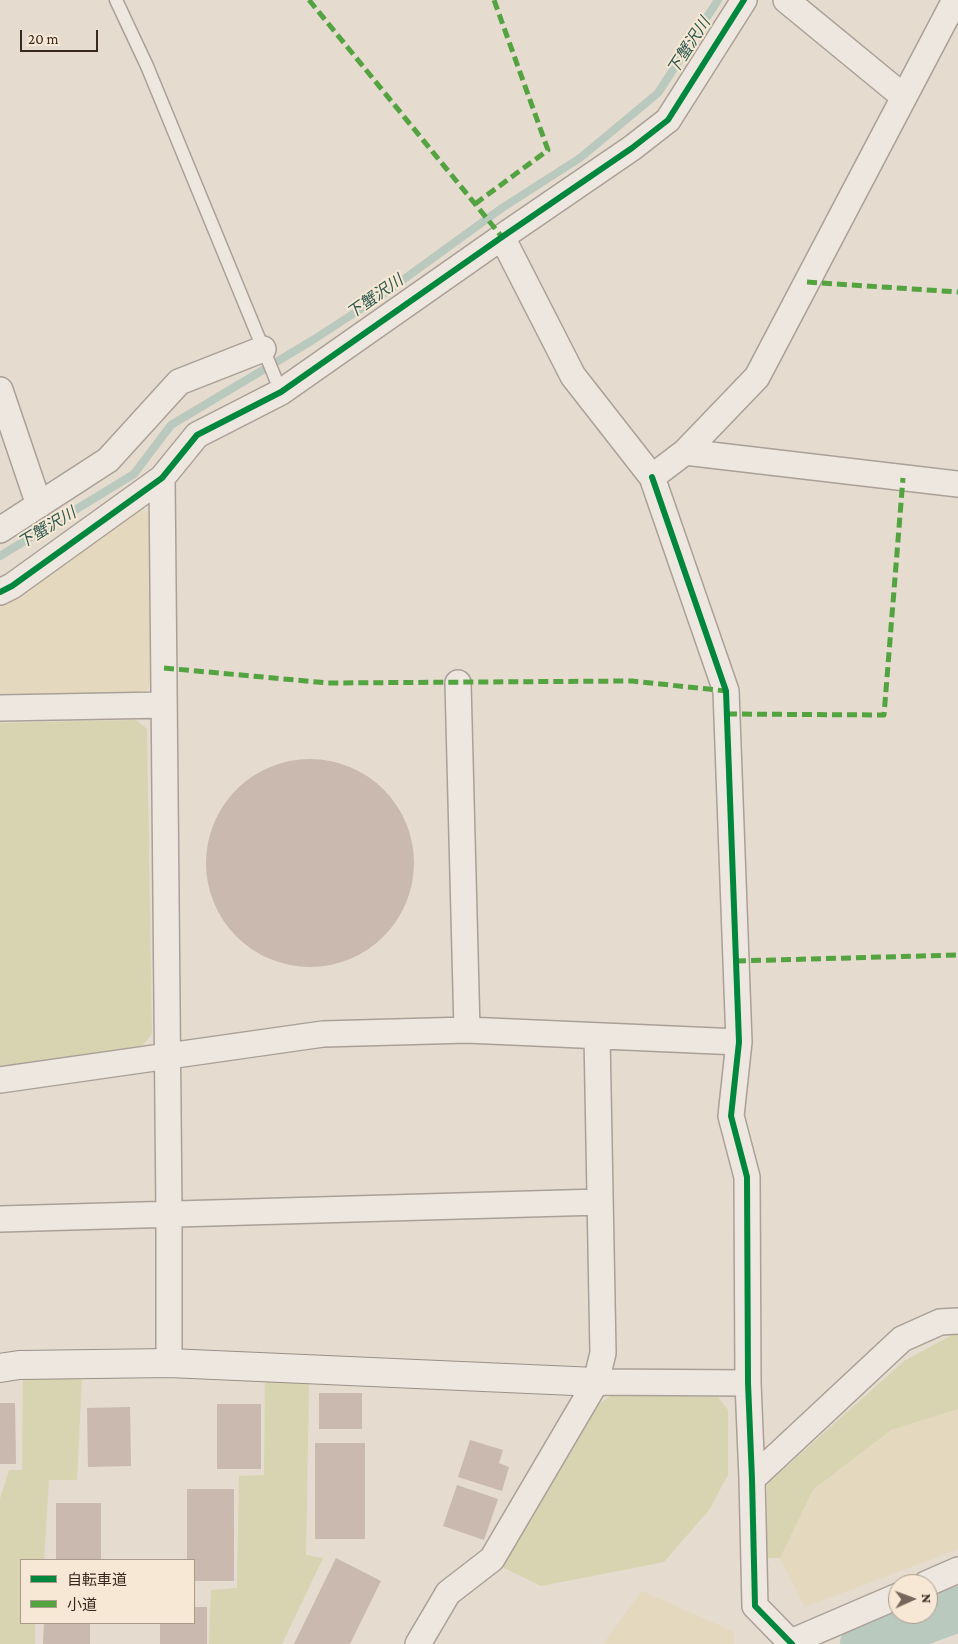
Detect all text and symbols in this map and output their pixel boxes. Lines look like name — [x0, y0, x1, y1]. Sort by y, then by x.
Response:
water label: 下蟹沢川 — [664, 14, 714, 78]
scale bar — [22, 20, 100, 52]
text: 20 m — [28, 31, 59, 47]
water label: 下蟹沢川 — [343, 271, 407, 323]
water label: 下蟹沢川 — [15, 503, 79, 553]
legend — [20, 1559, 195, 1624]
text: 自転車道 — [67, 1572, 127, 1588]
north arrow — [888, 1574, 938, 1624]
text: N — [919, 1593, 935, 1604]
text: 小道 — [67, 1597, 97, 1613]

